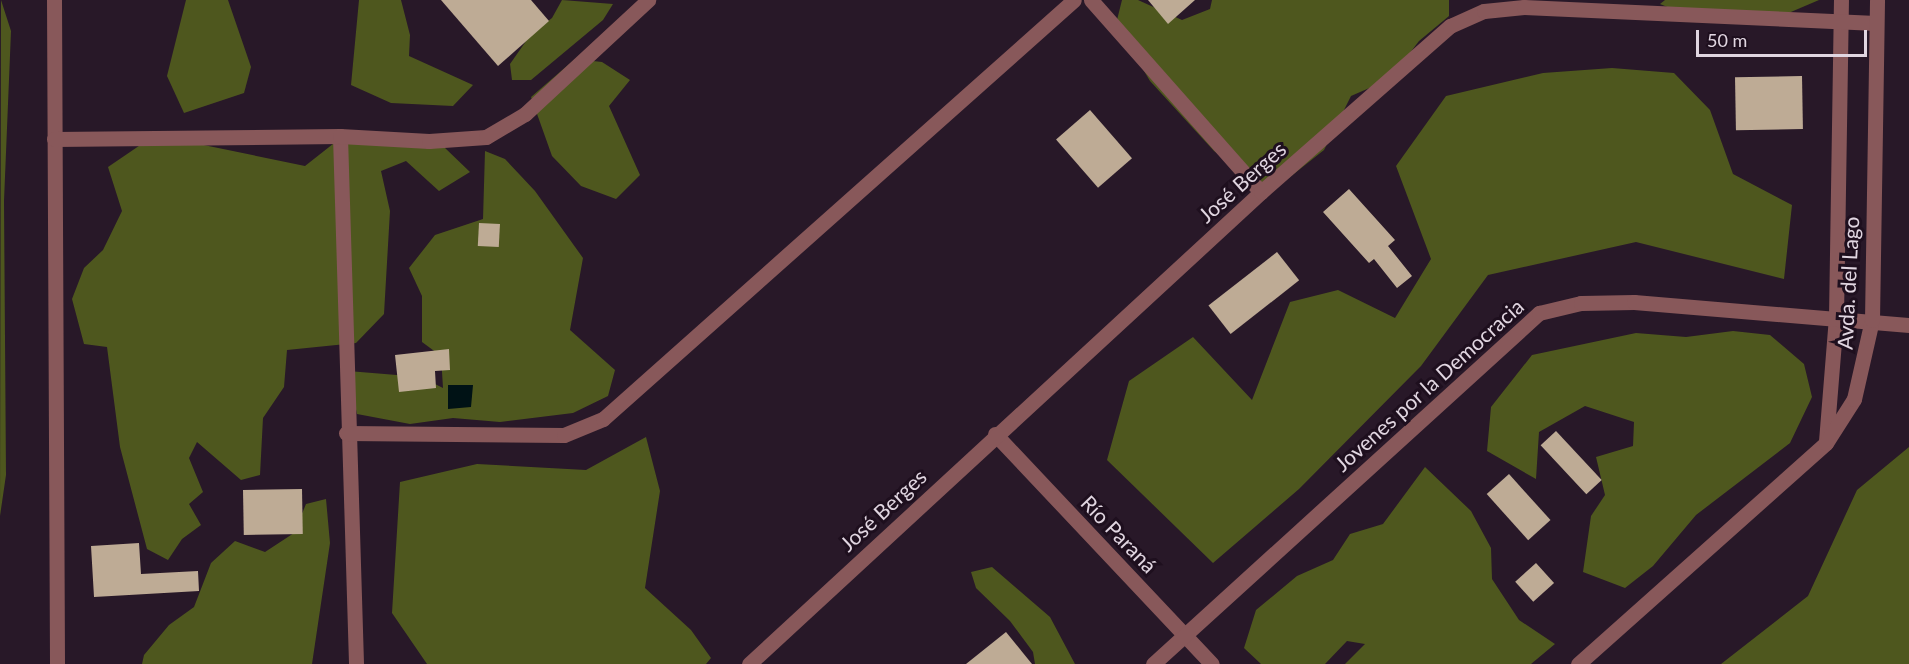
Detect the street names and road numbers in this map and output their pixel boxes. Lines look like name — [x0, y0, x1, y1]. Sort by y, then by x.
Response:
street label: José Berges — [1193, 136, 1291, 228]
street label: Avda. del Lago — [1832, 216, 1864, 350]
street label: Jovenes por la Democracia — [1329, 293, 1529, 477]
street label: José Berges — [835, 464, 931, 556]
street label: Río Paraná — [1076, 490, 1162, 578]

